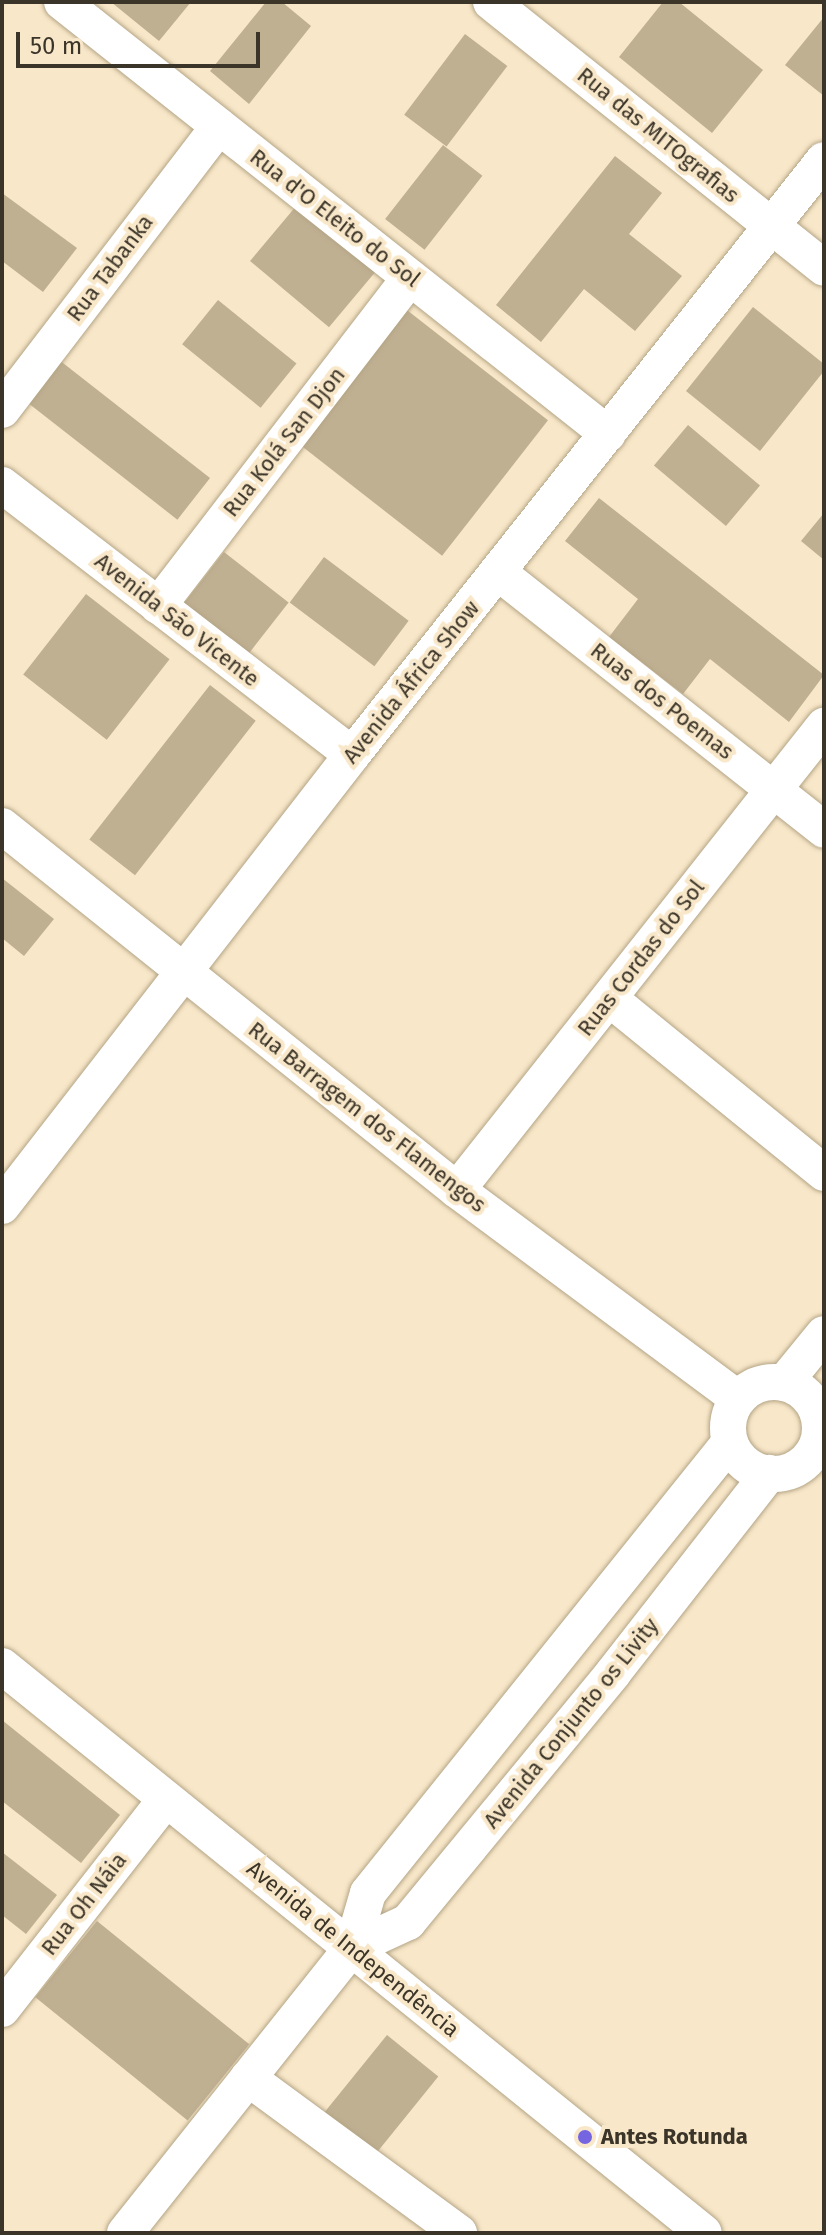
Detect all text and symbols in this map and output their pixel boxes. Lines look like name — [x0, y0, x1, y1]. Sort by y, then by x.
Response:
scale bar — [20, 16, 264, 66]
text: 50 m — [30, 32, 82, 60]
street label: Rua das MITOgrafias — [572, 62, 744, 208]
street label: Rua d'O Eleito do Sol — [245, 143, 425, 293]
street label: Rua Tabanka — [61, 209, 159, 327]
street label: Rua Kolá San Djon — [217, 362, 351, 522]
street label: Avenida São Vicente — [90, 548, 264, 692]
street label: Avenida África Show — [337, 595, 485, 769]
street label: Ruas dos Poemas — [585, 637, 739, 765]
street label: Ruas Cordas do Sol — [572, 875, 710, 1041]
street label: Rua Barragem dos Flamengos — [243, 1016, 491, 1218]
street label: Avenida Conjunto os Livity — [478, 1613, 664, 1833]
street label: Rua Oh Náia — [36, 1847, 132, 1961]
street label: Avenida de Independência — [242, 1855, 464, 2043]
place label: Antes Rotunda — [601, 2124, 748, 2150]
marker: Antes Rotunda — [576, 2128, 594, 2146]

